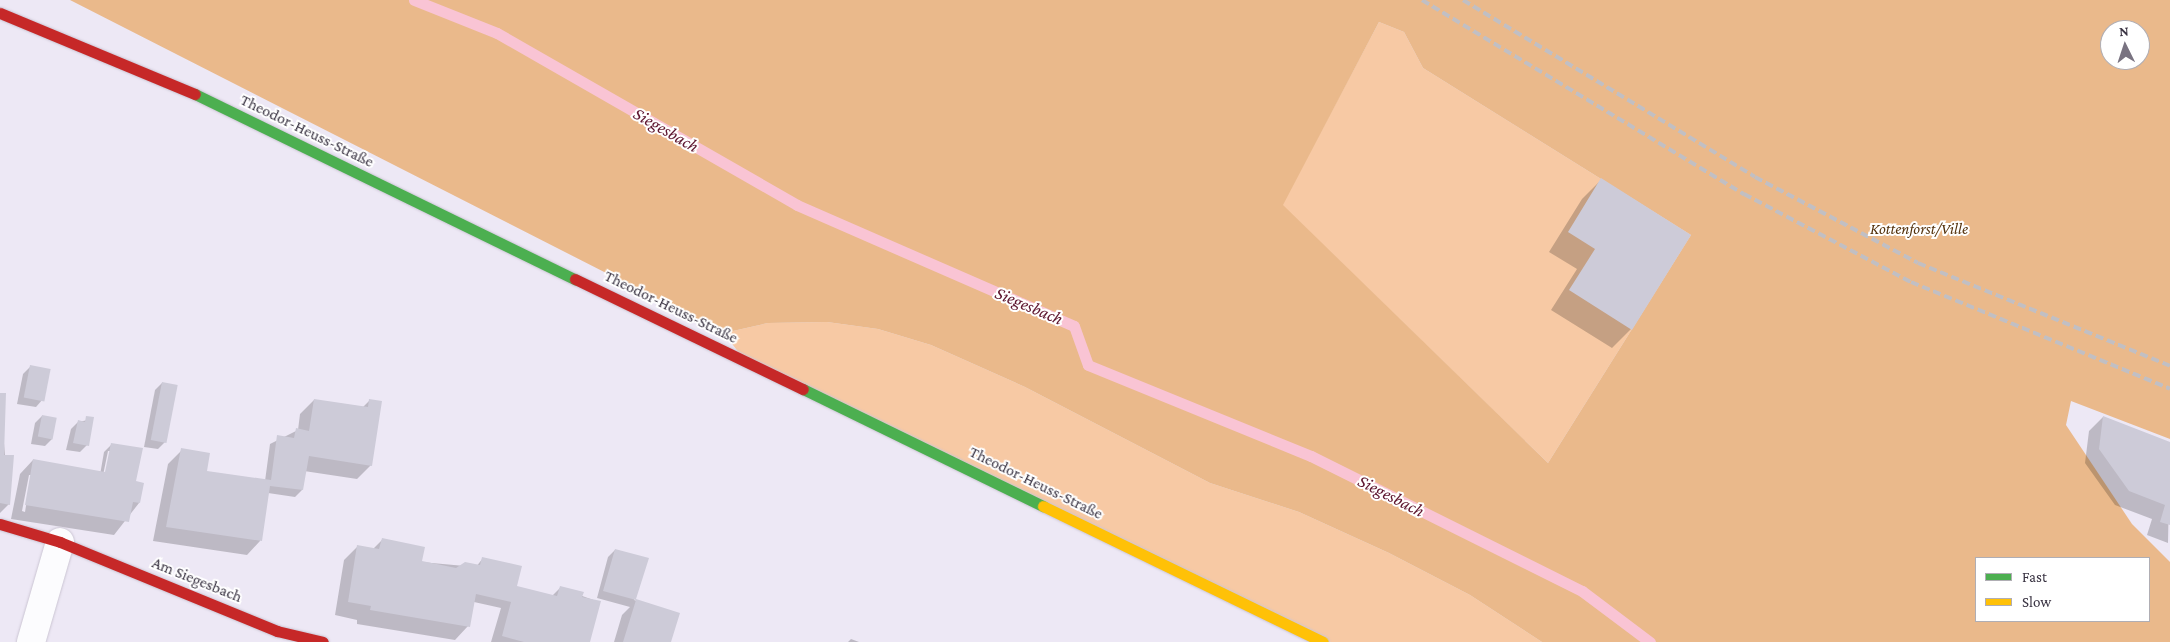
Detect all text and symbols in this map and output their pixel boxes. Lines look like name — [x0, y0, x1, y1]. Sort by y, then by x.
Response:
north arrow — [2100, 20, 2150, 70]
text: N — [2119, 23, 2129, 39]
street label: Theodor-Heuss-Straße — [237, 90, 377, 172]
water label: Siegesbach — [630, 103, 702, 157]
park label: Kottenforst/Ville — [1870, 219, 1968, 239]
street label: Theodor-Heuss-Straße — [601, 266, 741, 348]
water label: Siegesbach — [992, 282, 1066, 330]
street label: Theodor-Heuss-Straße — [966, 442, 1106, 524]
water label: Siegesbach — [1354, 470, 1428, 522]
street label: Am Siegesbach — [149, 553, 245, 607]
legend — [1975, 557, 2150, 622]
text: Fast — [2022, 569, 2047, 585]
text: Slow — [2022, 594, 2051, 610]

